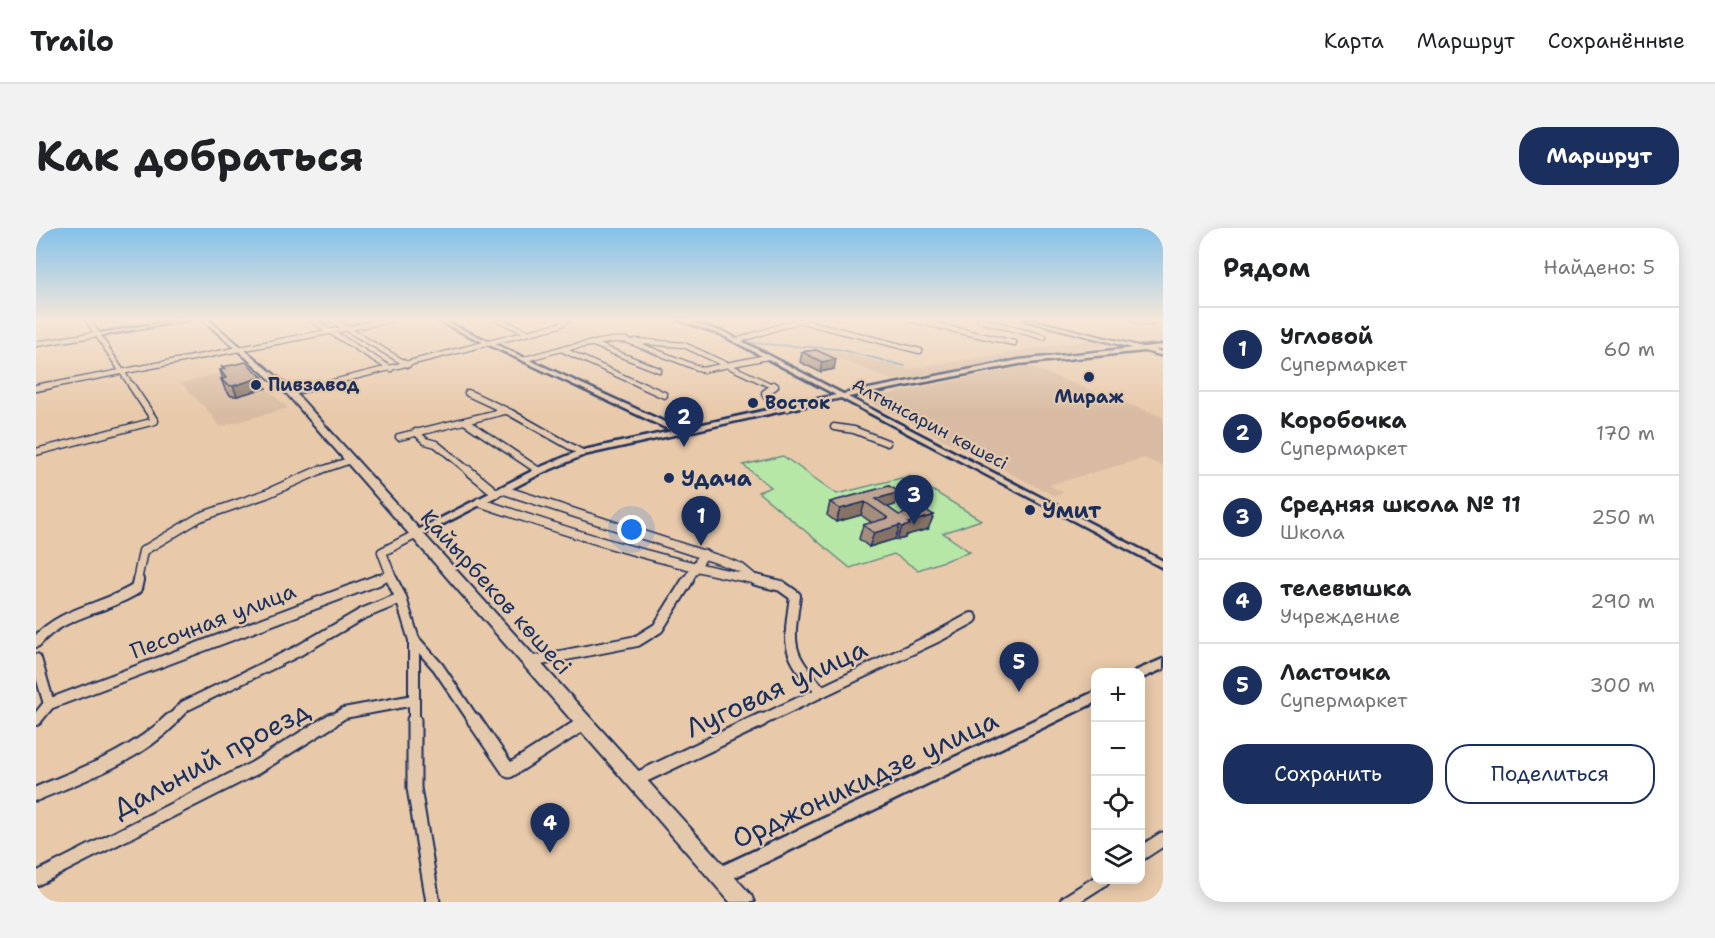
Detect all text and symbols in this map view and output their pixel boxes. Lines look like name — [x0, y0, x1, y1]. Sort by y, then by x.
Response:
text: Trailo — [30, 22, 114, 60]
text: Карта — [1324, 27, 1384, 55]
text: Маршрут — [1417, 27, 1515, 55]
text: Сохранённые — [1548, 27, 1685, 55]
button: Маршрут — [1519, 127, 1679, 185]
text: Как добраться — [36, 128, 364, 184]
text: Рядом — [1223, 250, 1310, 285]
text: Найдено: 5 — [1543, 254, 1655, 280]
text: Угловой — [1280, 322, 1373, 351]
text: 1 — [1238, 336, 1247, 362]
text: 60 m — [1603, 336, 1655, 362]
text: Супермаркет — [1280, 351, 1407, 377]
marker: Мираж — [1082, 370, 1096, 384]
place label: Пивзавод — [268, 373, 360, 397]
street label: Алтынсарин көшесі — [848, 373, 1012, 475]
marker: Пивзавод — [249, 378, 263, 392]
place label: Мираж — [1054, 385, 1124, 409]
place label: Восток — [765, 391, 830, 415]
marker: Восток — [746, 396, 760, 410]
pin: 2 — [664, 398, 704, 447]
text: Коробочка — [1280, 406, 1407, 435]
text: 2 — [1236, 420, 1250, 446]
text: 170 m — [1596, 420, 1655, 446]
text: Супермаркет — [1280, 435, 1407, 461]
place label: Удача — [681, 464, 752, 493]
marker: Удача — [662, 471, 676, 485]
pin: 3 — [894, 476, 934, 525]
text: Средняя школа № 11 — [1280, 490, 1521, 519]
pin: 1 — [682, 496, 720, 546]
place label: Умит — [1042, 496, 1102, 525]
street label: Қайырбеков көшесі — [414, 503, 578, 681]
marker: Умит — [1023, 503, 1037, 517]
text: 3 — [1236, 504, 1250, 530]
text: 250 m — [1591, 504, 1655, 530]
your location — [617, 515, 646, 544]
text: Школа — [1280, 519, 1345, 545]
text: телевышка — [1280, 574, 1411, 603]
street label: Песочная улица — [126, 576, 300, 666]
text: 4 — [1236, 588, 1250, 614]
text: 290 m — [1590, 588, 1655, 614]
text: Учреждение — [1280, 603, 1400, 629]
street label: Луговая улица — [679, 630, 873, 746]
pin: 5 — [1000, 642, 1038, 692]
text: Ласточка — [1280, 658, 1390, 687]
map controls — [1091, 668, 1145, 884]
button: + — [1091, 668, 1145, 722]
text: 5 — [1236, 672, 1249, 698]
text: 300 m — [1589, 672, 1655, 698]
text: Супермаркет — [1280, 687, 1407, 713]
street label: Дальний проезд — [106, 691, 316, 827]
street label: Орджоникидзе улица — [726, 701, 1004, 857]
button: − — [1091, 722, 1145, 776]
button: Сохранить — [1223, 744, 1433, 804]
button: Поделиться — [1445, 744, 1655, 804]
button: locate — [1091, 776, 1145, 830]
pin: 4 — [530, 804, 570, 853]
button: layers — [1091, 830, 1145, 884]

